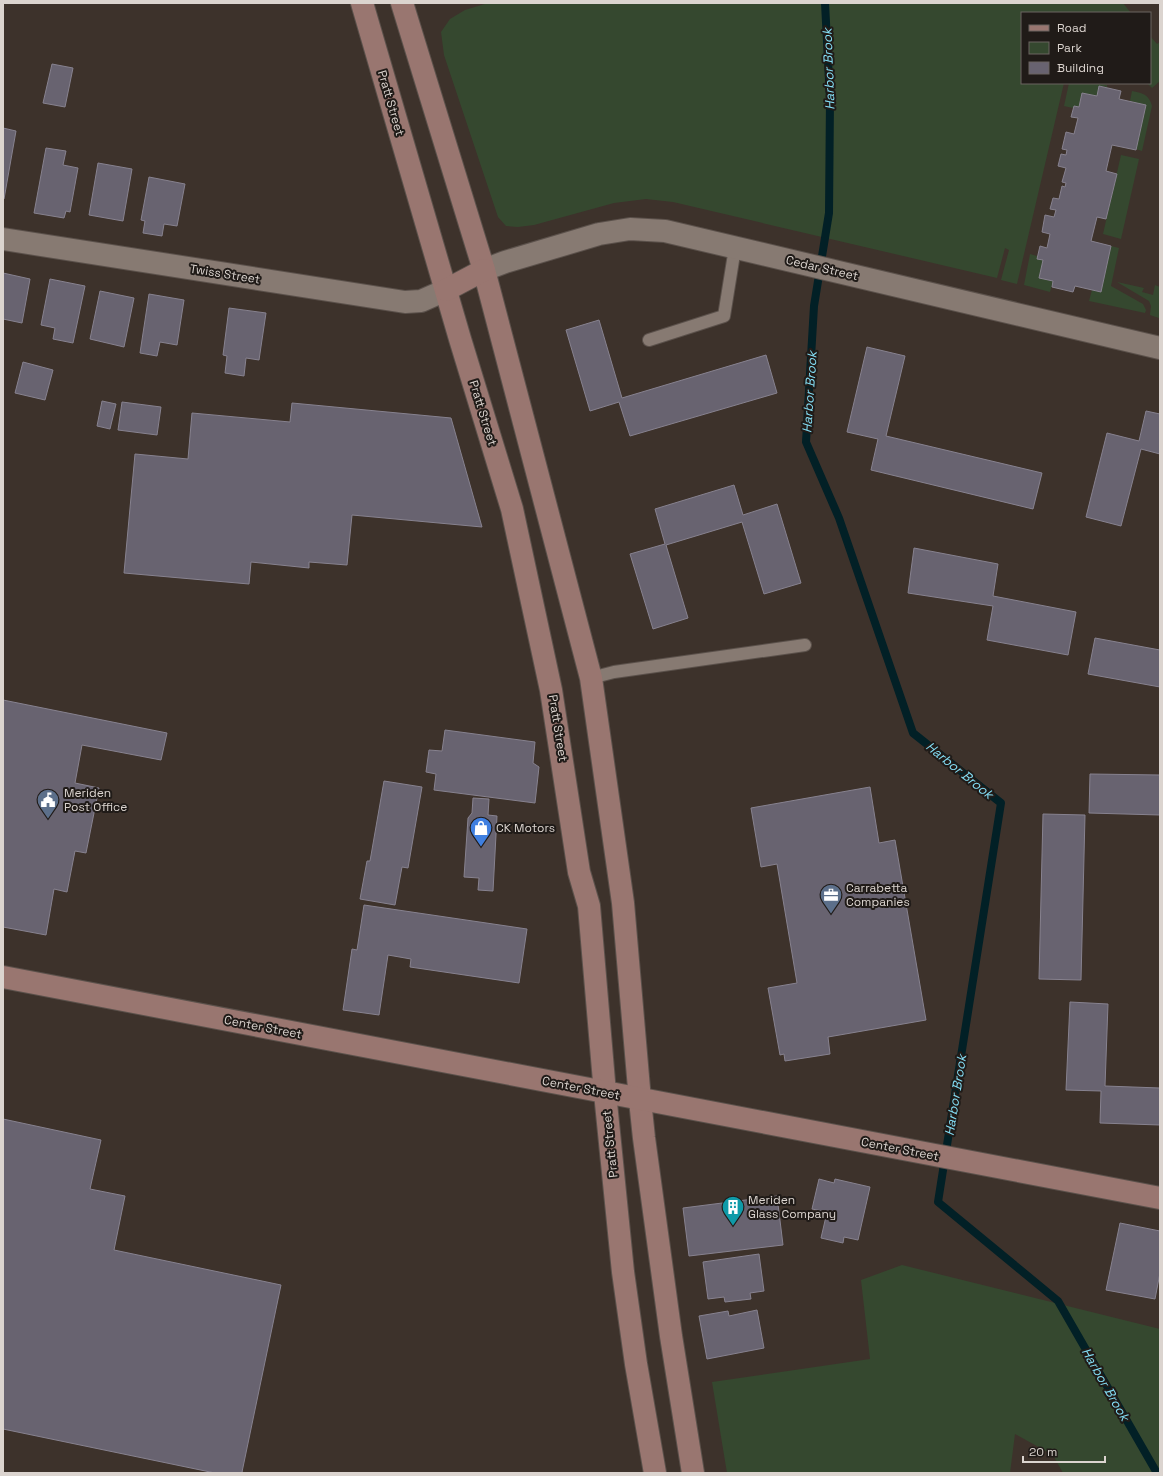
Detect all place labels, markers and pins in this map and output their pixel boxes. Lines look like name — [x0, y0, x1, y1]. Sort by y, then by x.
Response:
place label: Meriden Post Office — [64, 785, 127, 815]
public building icon: Meriden Post Office — [35, 787, 61, 820]
shop icon: CK Motors — [468, 815, 494, 848]
place label: CK Motors — [496, 820, 555, 836]
place label: Carrabetta Companies — [846, 880, 910, 910]
office icon: Carrabetta Companies — [818, 882, 844, 915]
place label: Meriden Glass Company — [748, 1192, 836, 1222]
building icon: Meriden Glass Company — [720, 1194, 746, 1227]

